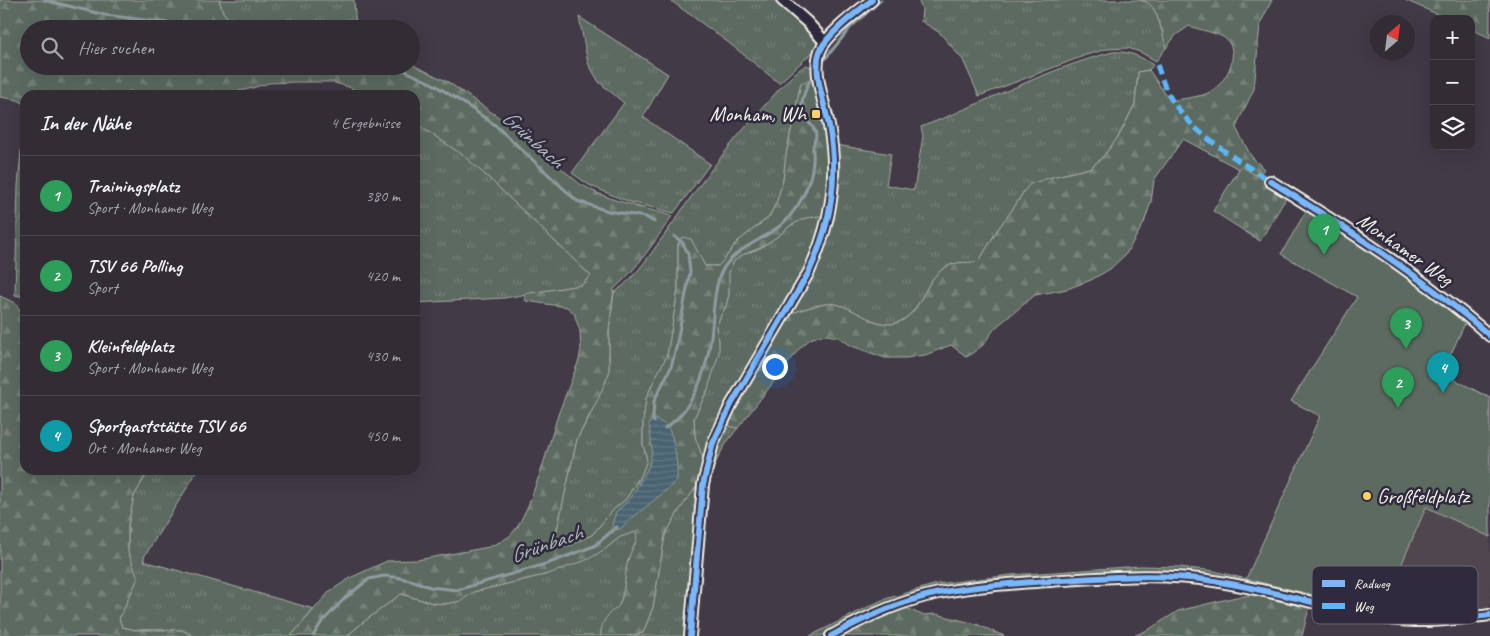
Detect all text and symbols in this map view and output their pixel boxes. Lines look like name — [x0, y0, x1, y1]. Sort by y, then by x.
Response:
north arrow — [1370, 15, 1415, 60]
map controls — [1430, 15, 1475, 150]
button: + — [1430, 15, 1475, 60]
search box — [20, 20, 420, 75]
icon: search — [38, 34, 66, 62]
text: Hier suchen — [78, 36, 154, 60]
button: − — [1430, 60, 1475, 105]
place label: Monham, Wh — [710, 101, 807, 127]
water label: Grünbach — [496, 104, 571, 175]
button: layers — [1430, 105, 1475, 150]
marker: Monham, Wh — [810, 108, 822, 120]
text: In der Nähe — [40, 110, 130, 136]
text: 4 Ergebnisse — [331, 113, 400, 133]
text: Trainingsplatz — [87, 174, 179, 198]
text: 1 — [52, 186, 60, 206]
text: 380 m — [366, 186, 400, 206]
text: Sport · Monhamer Weg — [87, 198, 213, 218]
street label: Monhamer Weg — [1352, 207, 1459, 292]
pin: 1 — [1308, 214, 1340, 255]
text: TSV 66 Polling — [87, 254, 182, 278]
text: 2 — [52, 266, 60, 286]
text: 420 m — [366, 266, 400, 286]
text: Sport — [87, 278, 118, 298]
pin: 3 — [1390, 308, 1422, 349]
text: Kleinfeldplatz — [87, 334, 173, 358]
text: 3 — [52, 346, 60, 366]
text: 430 m — [366, 346, 400, 366]
pin: 4 — [1427, 352, 1459, 393]
your location — [762, 354, 788, 380]
text: Sport · Monhamer Weg — [87, 358, 213, 378]
pin: 2 — [1382, 367, 1414, 408]
text: Sportgaststätte TSV 66 — [87, 414, 245, 438]
text: 4 — [52, 426, 60, 446]
text: 450 m — [366, 426, 400, 446]
text: Ort · Monhamer Weg — [87, 438, 201, 458]
place label: Großfeldplatz — [1377, 483, 1471, 509]
marker: Großfeldplatz — [1361, 490, 1373, 502]
water label: Grünbach — [506, 518, 587, 569]
legend — [1312, 566, 1478, 624]
text: Radweg — [1354, 575, 1391, 592]
text: Weg — [1354, 598, 1375, 615]

